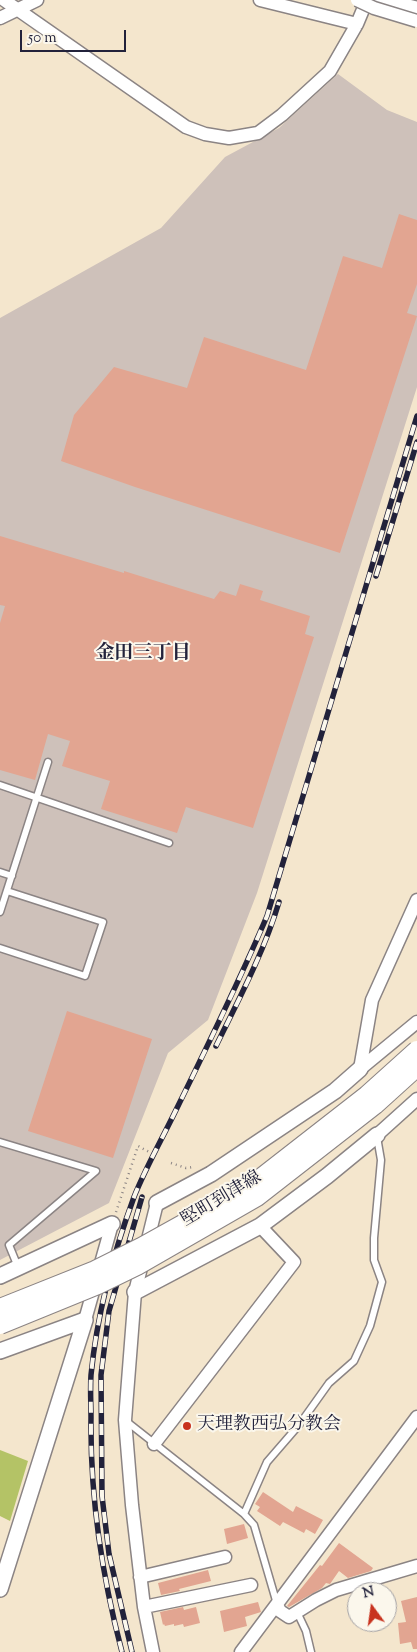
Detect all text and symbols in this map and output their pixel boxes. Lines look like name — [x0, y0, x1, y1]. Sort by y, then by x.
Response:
scale bar — [22, 20, 129, 52]
text: 50 m — [28, 28, 57, 49]
district label: 金田三丁目 — [96, 644, 190, 666]
street label: 堅町到津線 — [178, 1168, 266, 1232]
place label: 天理教西弘分教会 — [197, 1415, 341, 1437]
marker: 天理教西弘分教会 — [181, 1420, 193, 1432]
north arrow — [347, 1582, 397, 1632]
text: N — [361, 1582, 376, 1604]

